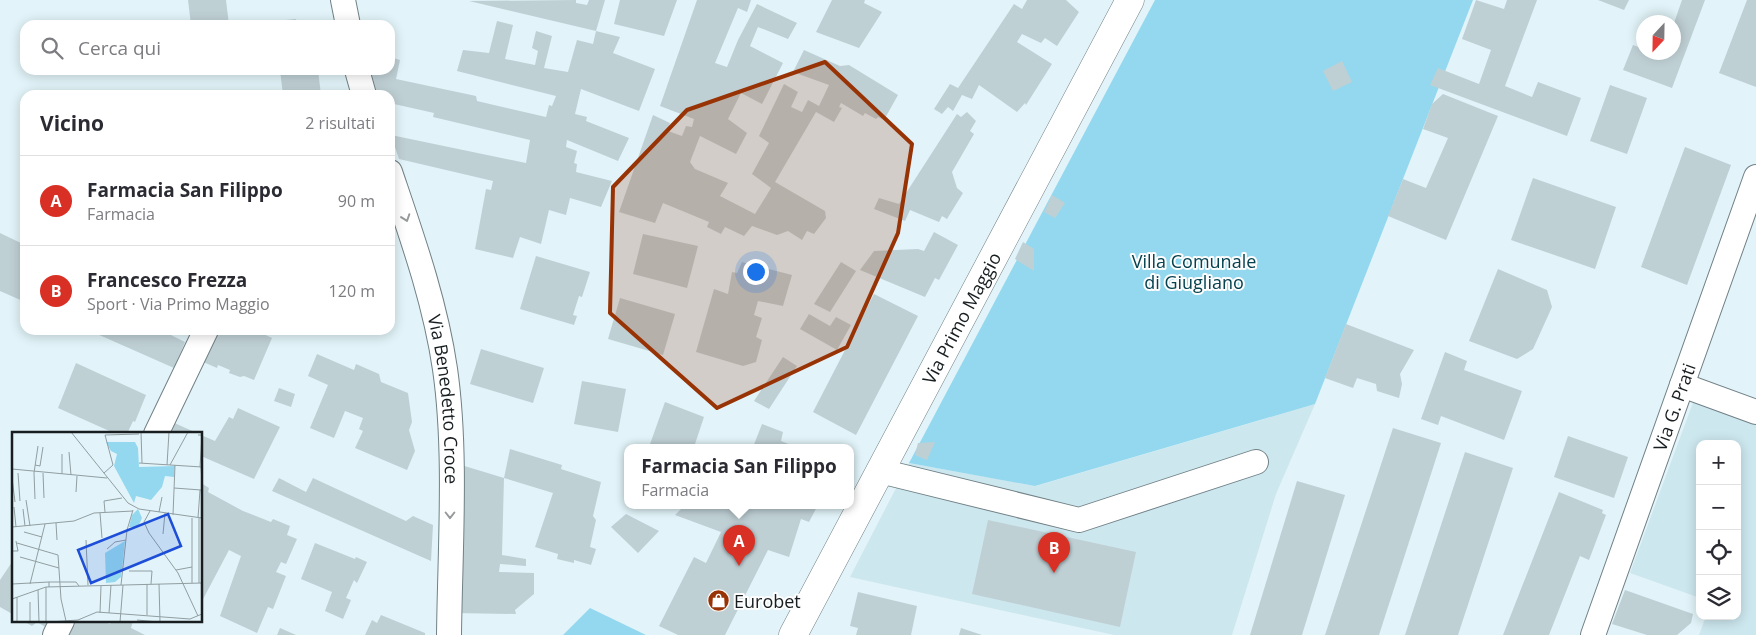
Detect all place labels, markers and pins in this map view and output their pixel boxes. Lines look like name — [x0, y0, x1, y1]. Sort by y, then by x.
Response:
pin: A — [723, 525, 755, 566]
pin: B — [1038, 532, 1070, 573]
shop icon: Eurobet — [706, 589, 730, 613]
place label: Eurobet — [734, 589, 801, 613]

